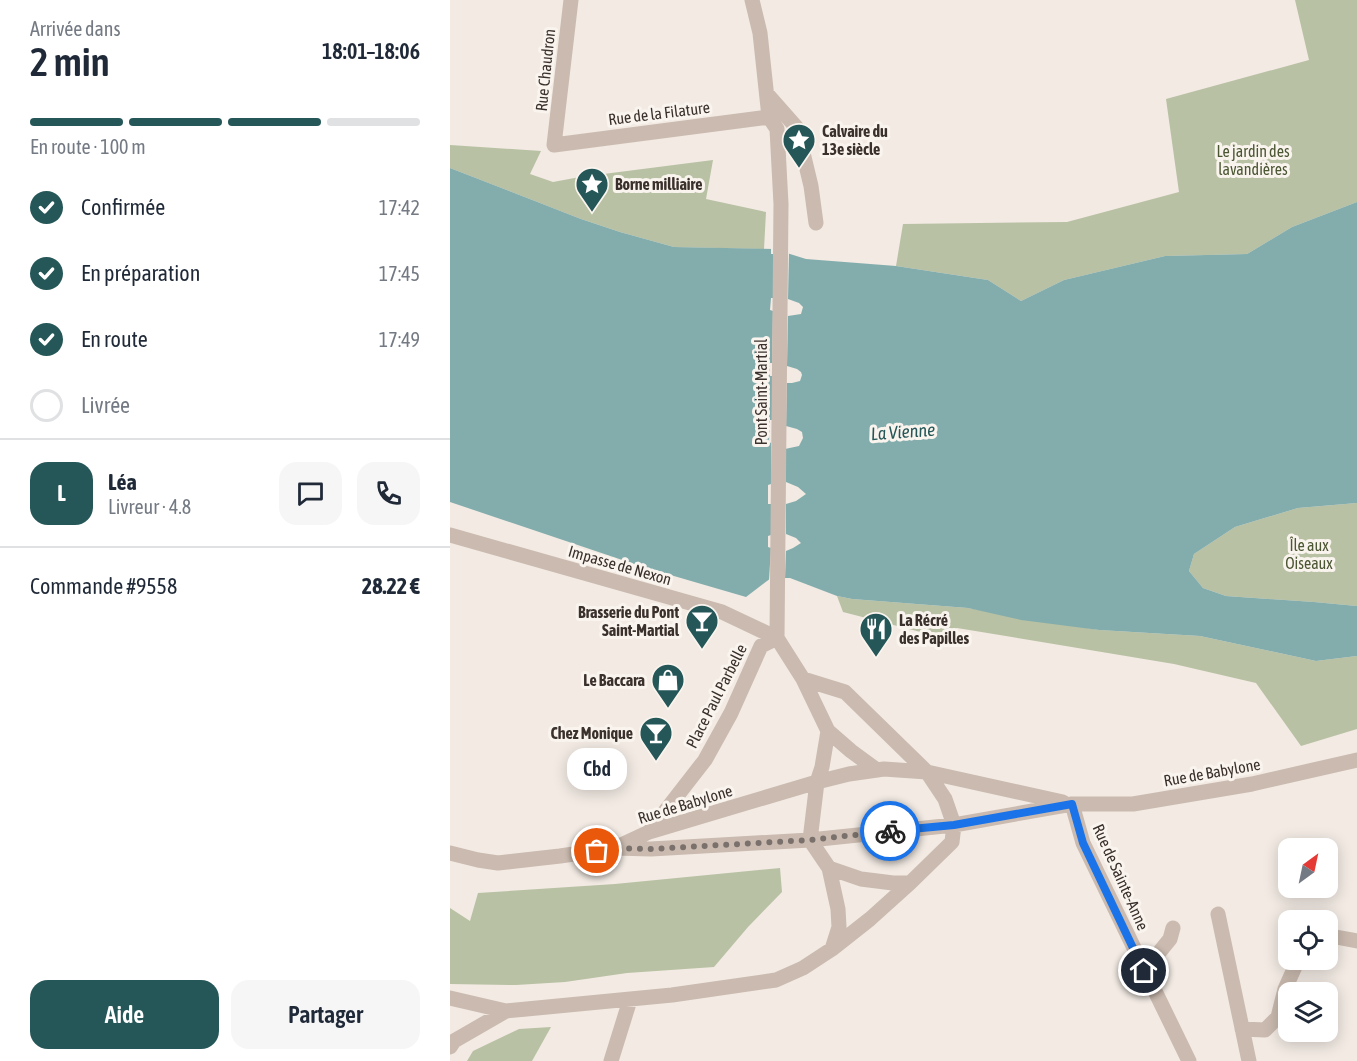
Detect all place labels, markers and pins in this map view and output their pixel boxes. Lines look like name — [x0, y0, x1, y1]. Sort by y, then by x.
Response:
place icon: Calvaire du 13e siècle — [781, 122, 817, 169]
place label: Calvaire du 13e siècle — [822, 122, 888, 158]
place icon: Borne milliaire — [574, 166, 610, 213]
place label: Borne milliaire — [615, 175, 703, 193]
place label: Brasserie du Pont Saint-Martial — [578, 603, 680, 639]
bar icon: Brasserie du Pont Saint-Martial — [684, 603, 720, 650]
restaurant icon: La Récré des Papilles — [858, 611, 894, 658]
place label: La Récré des Papilles — [899, 611, 969, 647]
shop icon: Le Baccara — [650, 662, 686, 709]
place label: Le Baccara — [583, 671, 645, 689]
bar icon: Chez Monique — [638, 715, 674, 762]
place label: Chez Monique — [551, 724, 633, 742]
callout: Cbd — [567, 749, 627, 791]
pin — [571, 825, 622, 876]
pin — [1118, 945, 1169, 996]

